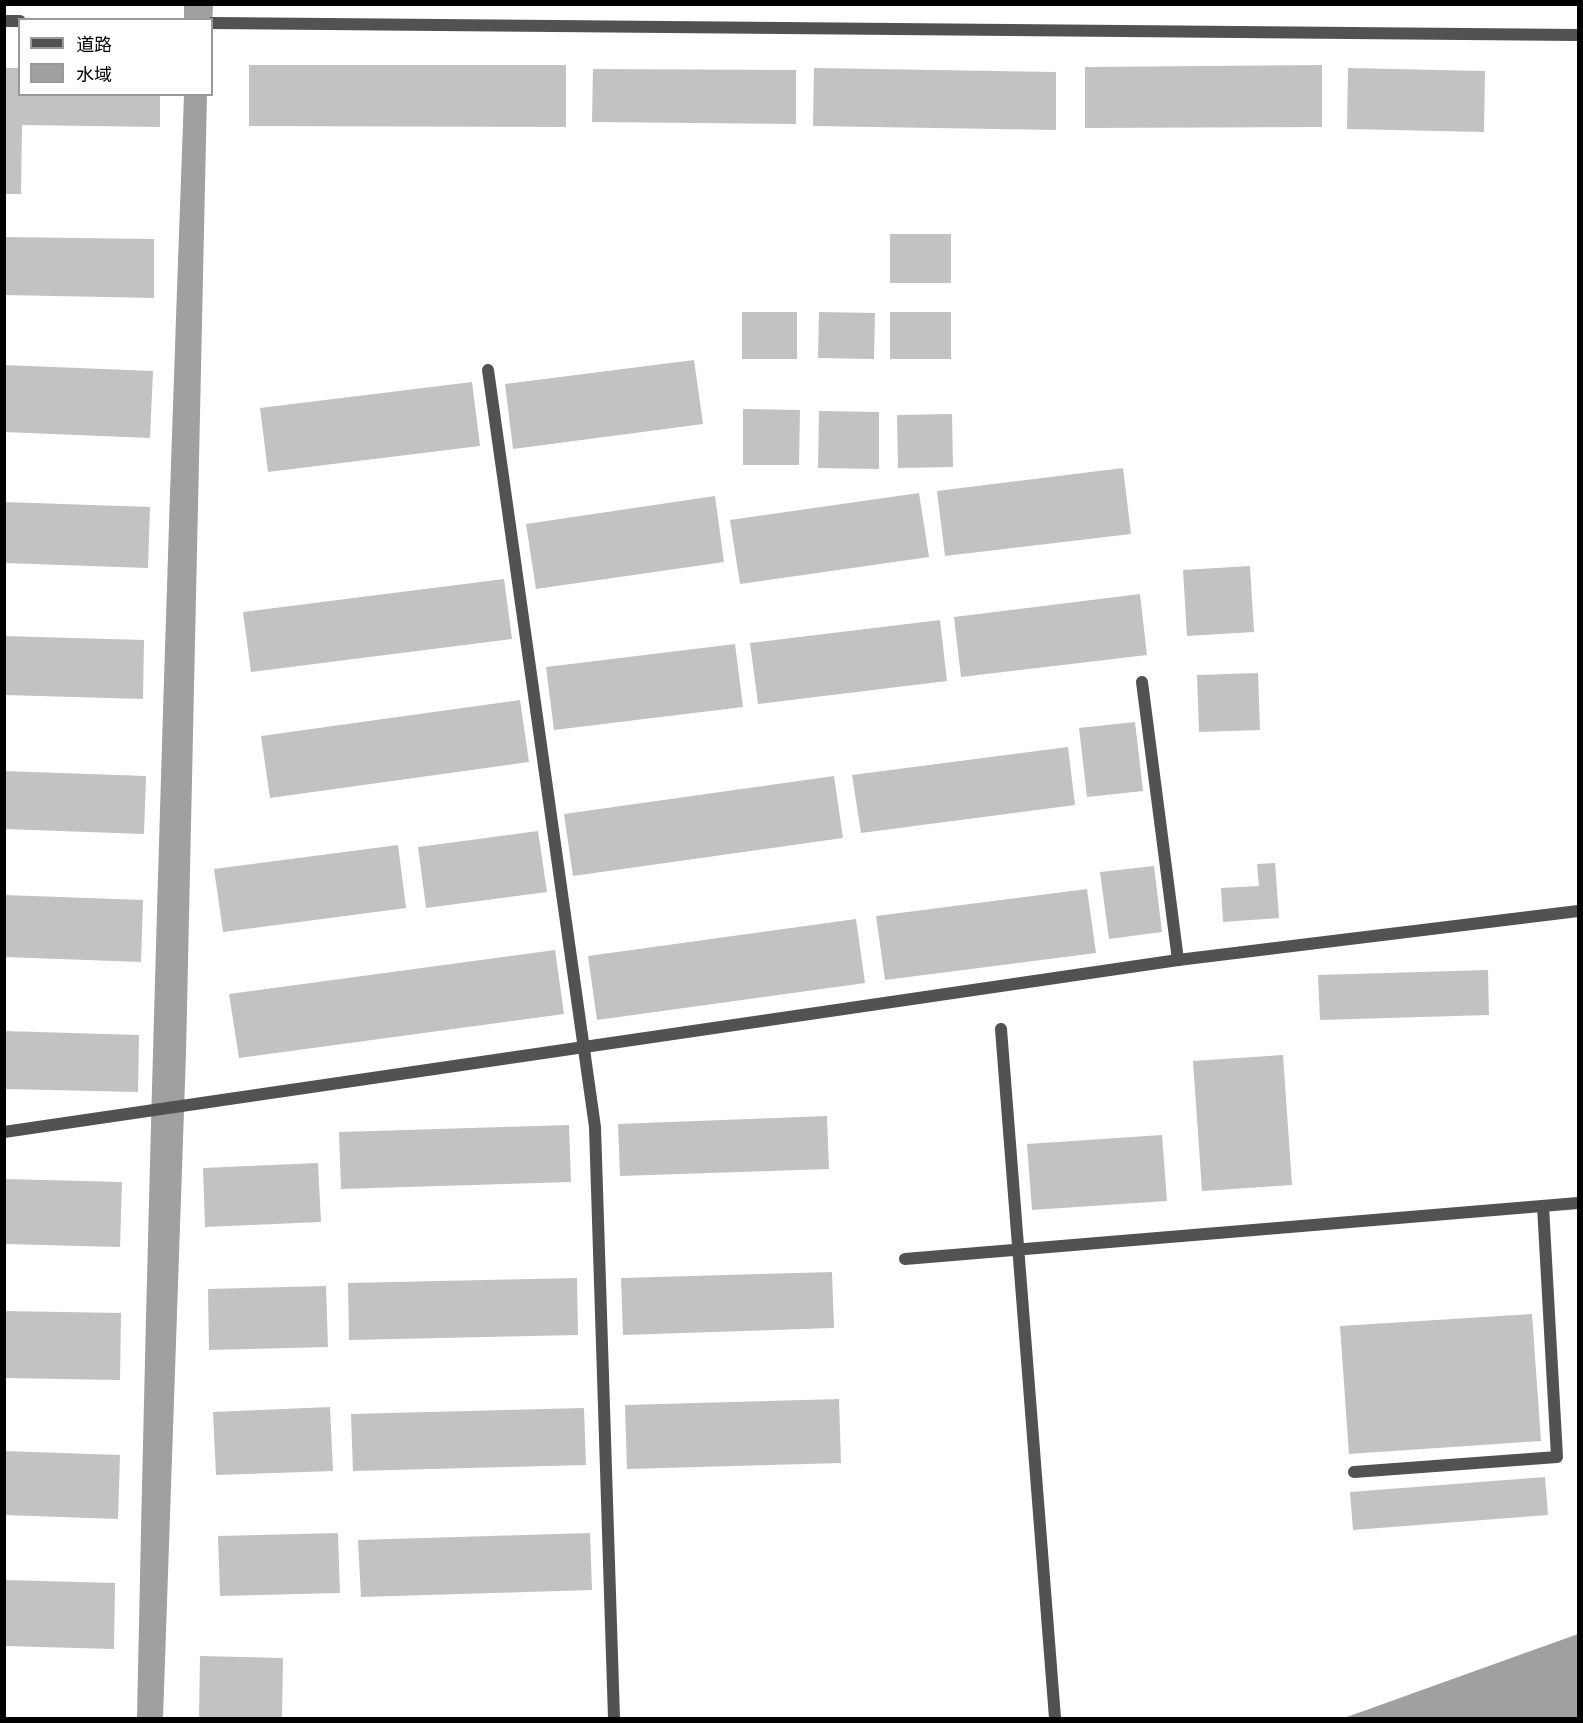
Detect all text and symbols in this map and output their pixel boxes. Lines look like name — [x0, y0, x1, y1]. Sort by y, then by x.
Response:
legend — [18, 18, 213, 96]
text: 道路 — [76, 33, 112, 56]
text: 水域 — [76, 63, 112, 86]

